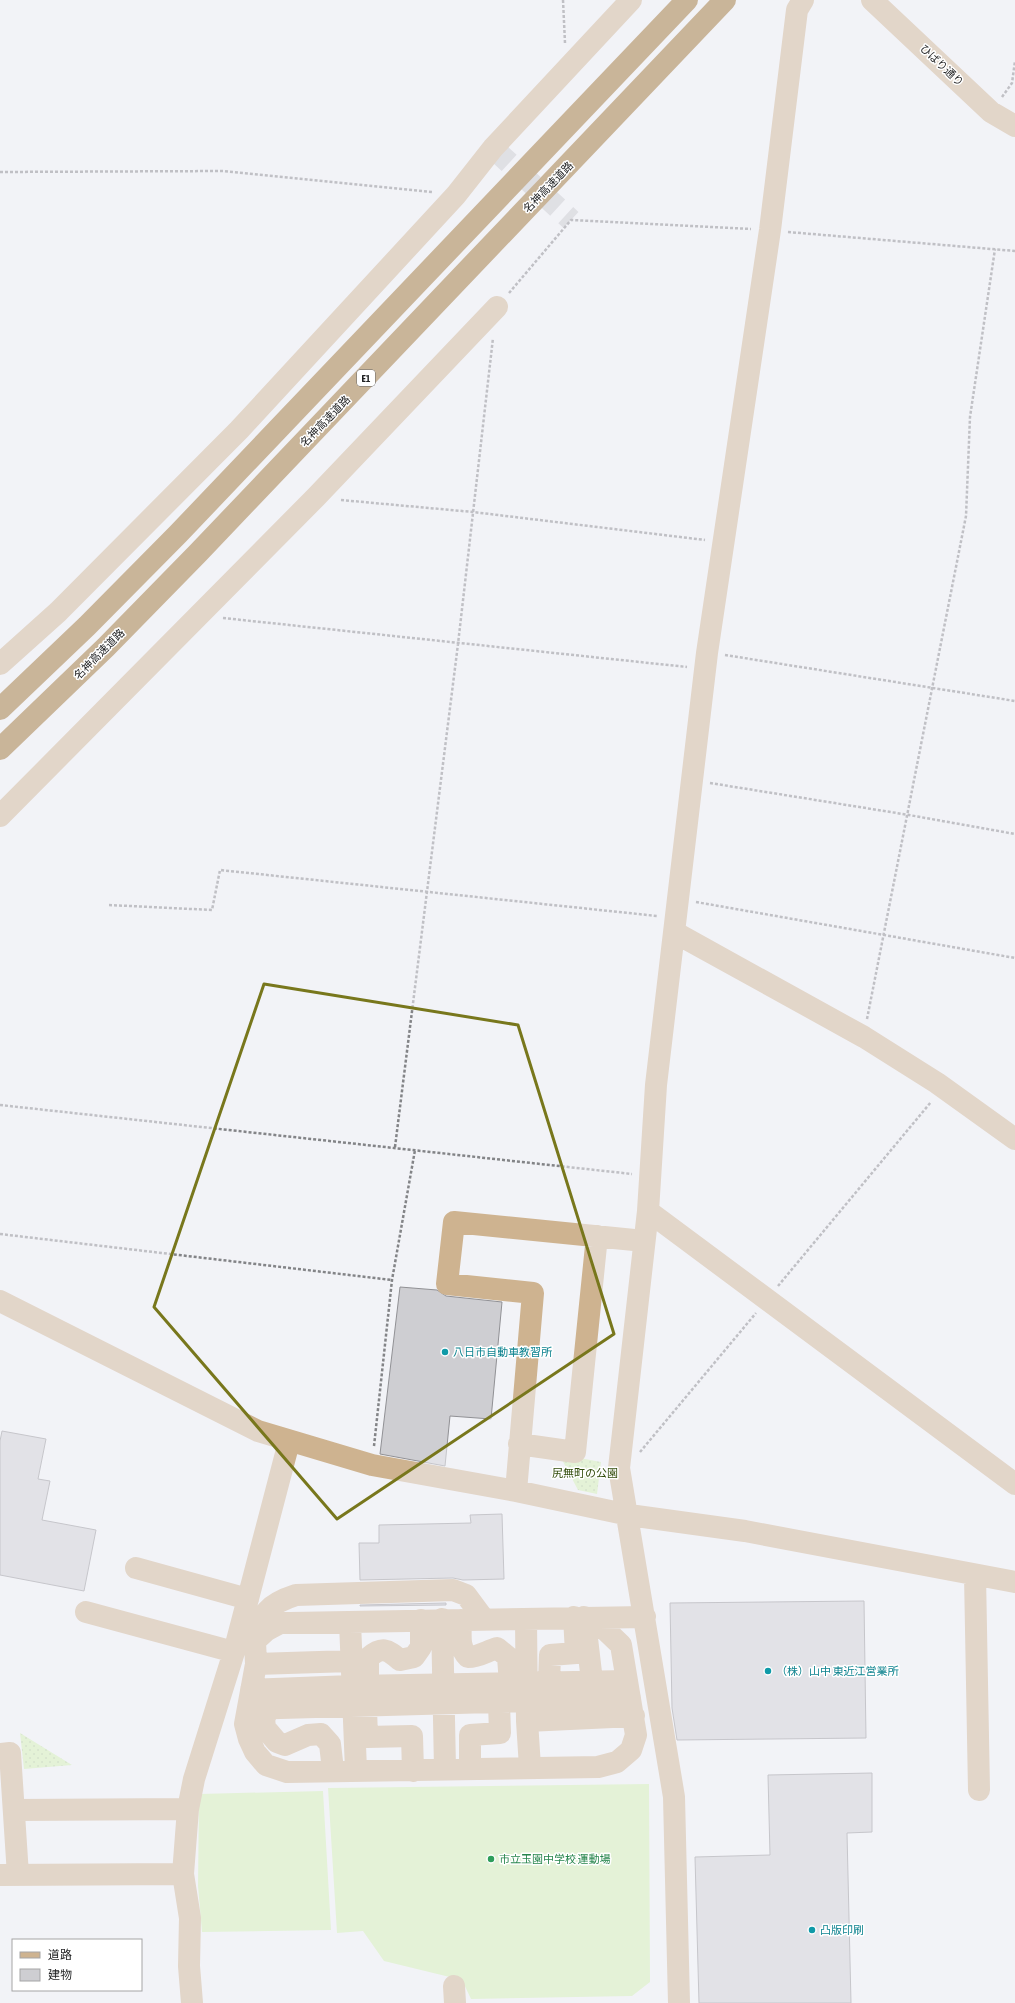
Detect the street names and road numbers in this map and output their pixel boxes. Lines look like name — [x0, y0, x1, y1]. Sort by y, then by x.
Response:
street label: ひばり通り — [918, 42, 966, 88]
street label: 名神高速道路 — [521, 159, 575, 215]
road number: E1 — [357, 370, 375, 386]
street label: 名神高速道路 — [298, 393, 352, 449]
street label: 名神高速道路 — [71, 626, 127, 682]

